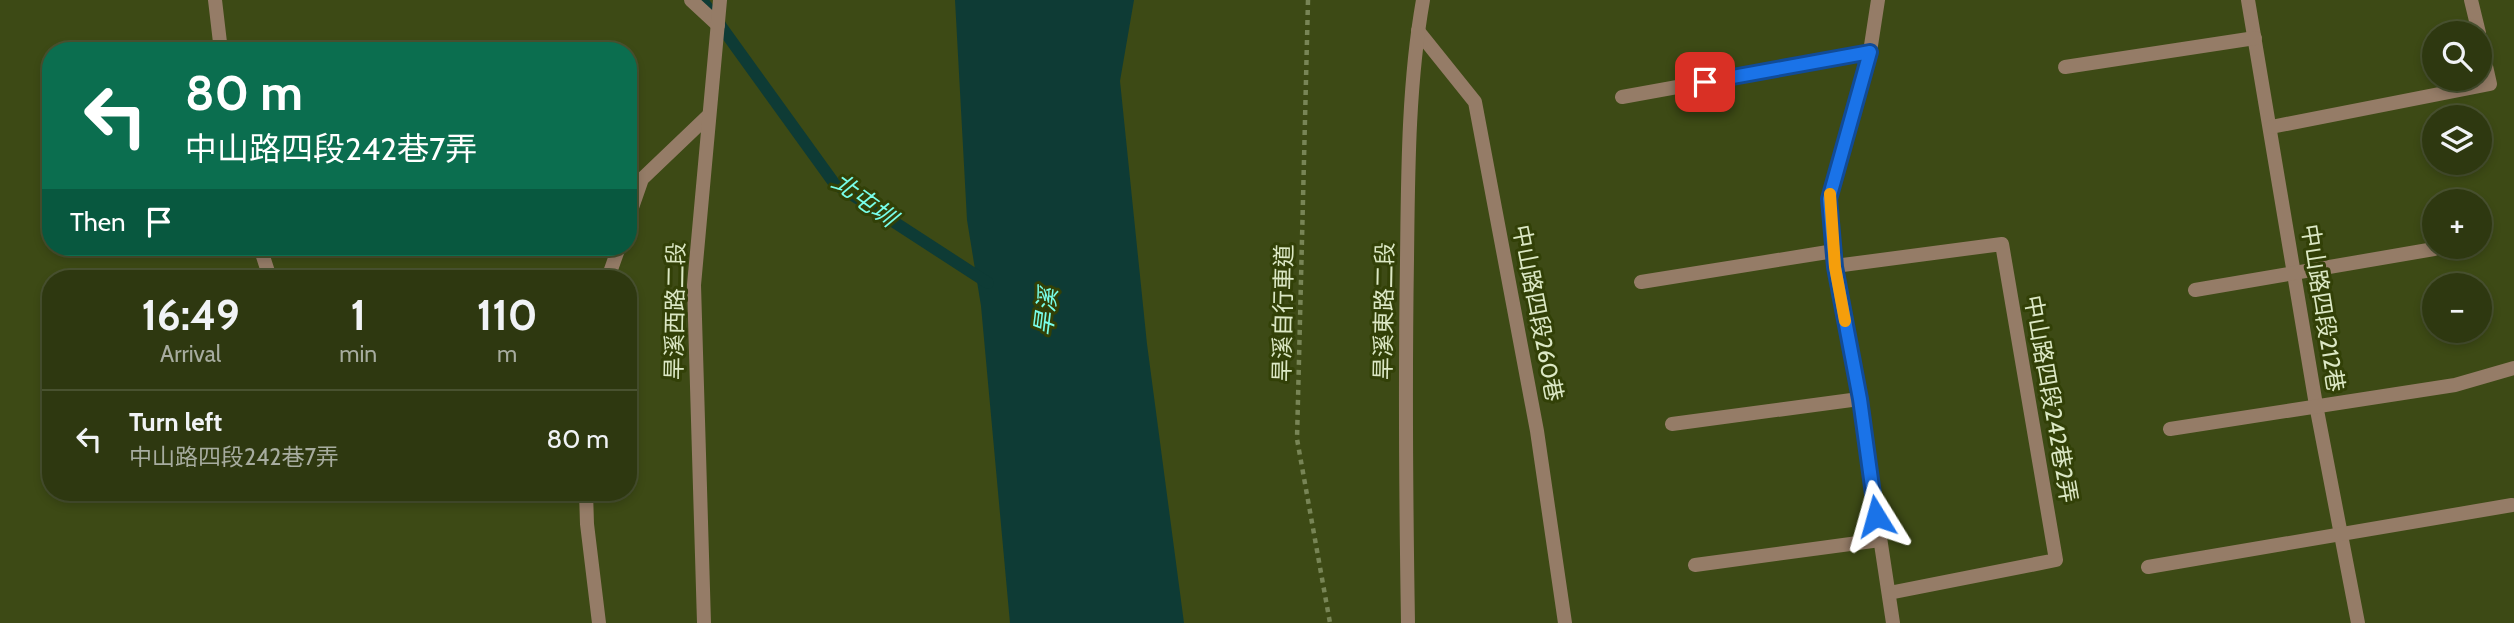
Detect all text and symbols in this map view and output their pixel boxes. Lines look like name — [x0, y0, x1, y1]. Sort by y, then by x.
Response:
map controls — [2422, 21, 2492, 343]
button: search — [2422, 21, 2492, 91]
pin — [1675, 52, 1735, 112]
text: 80 m — [185, 63, 303, 122]
icon: arrive — [1686, 63, 1724, 101]
icon: left — [70, 70, 161, 161]
button: layers — [2422, 105, 2492, 175]
text: 中山路四段242巷7弄 — [185, 129, 477, 168]
water label: 北屯圳 — [827, 167, 904, 234]
button: + — [2422, 189, 2492, 259]
icon: arrive — [140, 203, 178, 241]
text: Then — [70, 206, 126, 238]
street label: 中山路四段260巷 — [1507, 222, 1569, 404]
street label: 中山路四段212巷 — [2296, 222, 2350, 394]
street label: 旱溪西路二段 — [660, 242, 690, 380]
street label: 旱溪東路二段 — [1369, 242, 1399, 380]
street label: 旱溪自行車道 — [1268, 244, 1298, 382]
button: − — [2422, 273, 2492, 343]
water label: 旱溪 — [1028, 283, 1063, 338]
text: 16:49 — [142, 289, 240, 341]
text: 1 — [350, 289, 366, 341]
text: 110 — [477, 289, 537, 341]
street label: 中山路四段242巷2弄 — [2019, 293, 2083, 505]
text: Arrival — [160, 340, 221, 368]
text: min — [339, 340, 377, 368]
text: m — [497, 340, 517, 368]
text: Turn left — [129, 406, 222, 438]
icon: left — [70, 420, 108, 458]
text: 80 m — [546, 423, 609, 455]
text: 中山路四段242巷7弄 — [129, 443, 339, 471]
position arrow — [1839, 479, 1913, 553]

